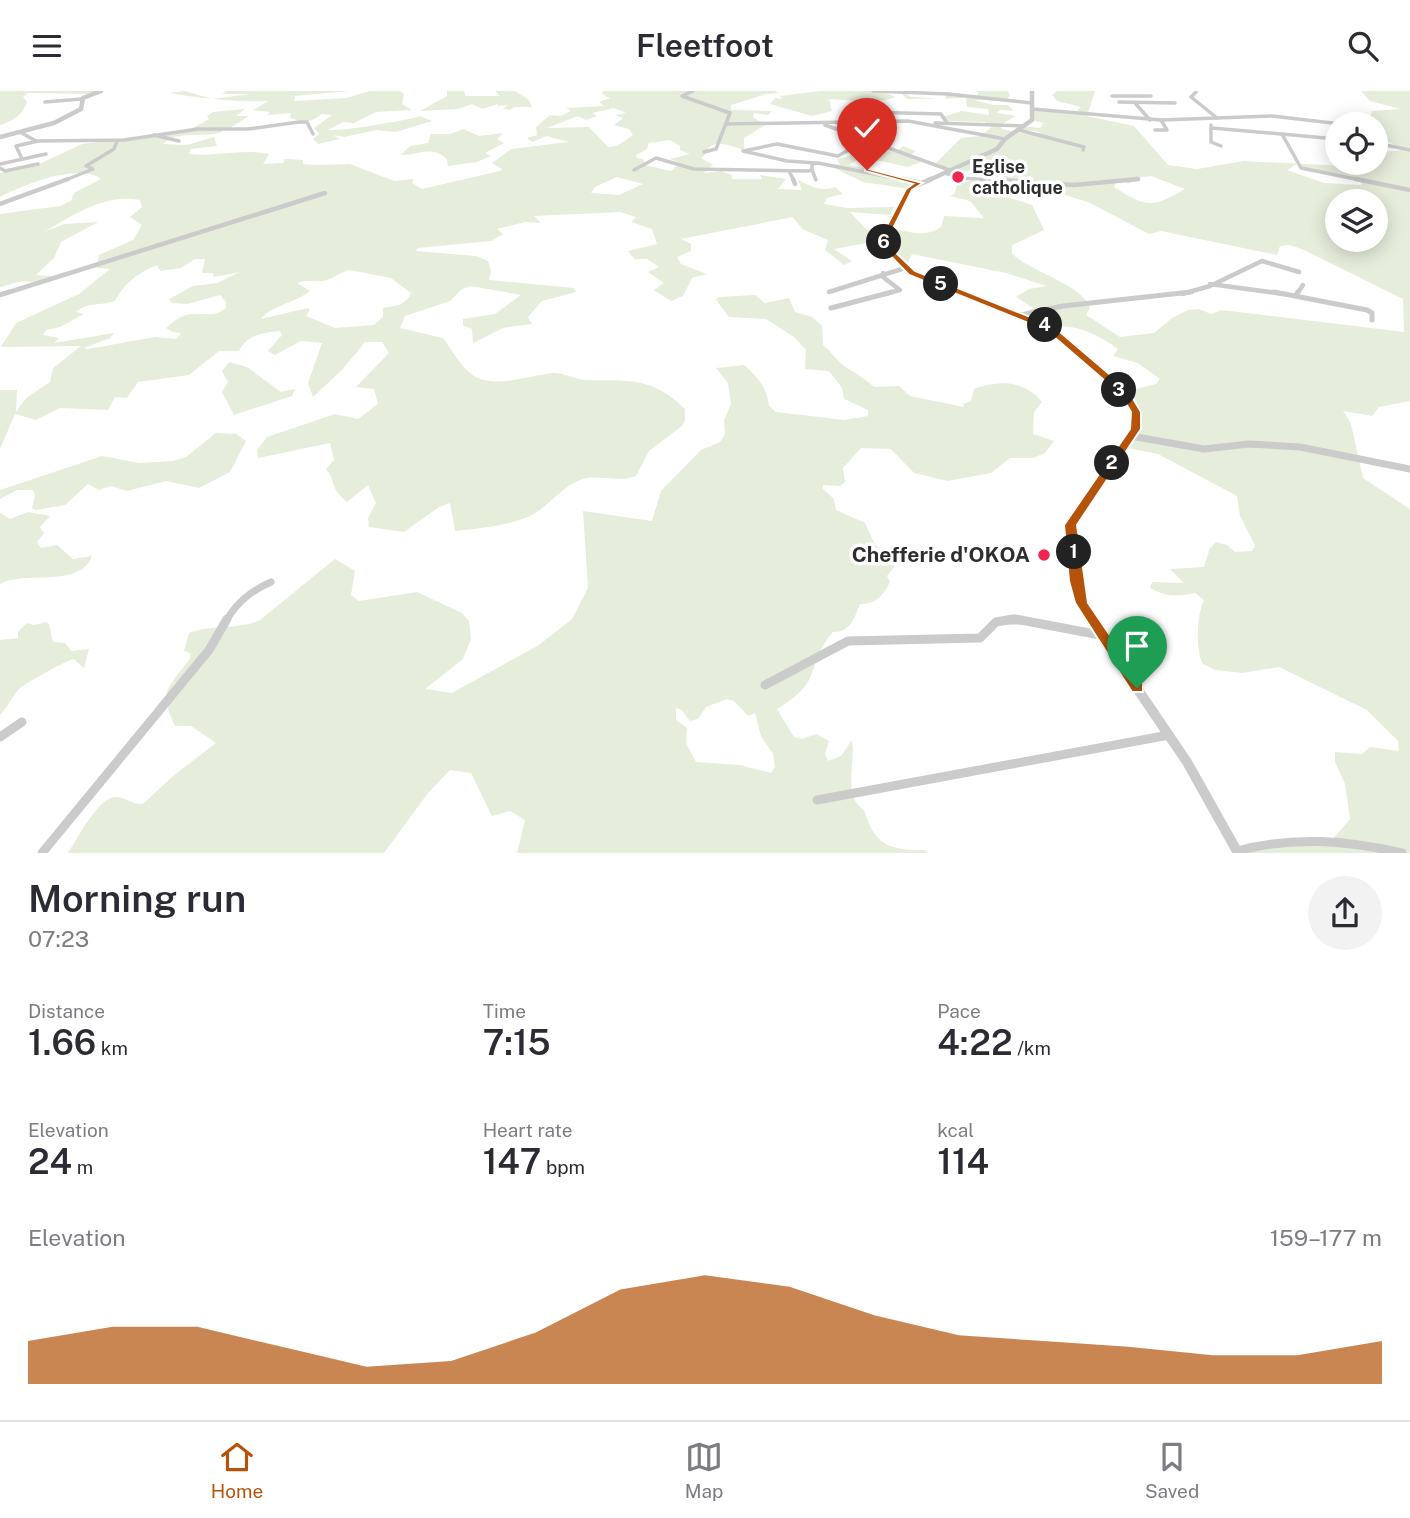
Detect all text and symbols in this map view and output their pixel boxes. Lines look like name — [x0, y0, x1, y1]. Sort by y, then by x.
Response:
icon: menu — [28, 27, 66, 65]
text: Fleetfoot — [636, 27, 774, 64]
icon: search — [1344, 27, 1382, 65]
pin — [837, 98, 897, 170]
icon: check — [848, 109, 886, 147]
map controls — [1325, 112, 1388, 252]
button: locate — [1325, 112, 1388, 175]
place label: Eglise catholique — [972, 156, 1063, 198]
marker: Eglise catholique — [950, 169, 966, 185]
button: layers — [1325, 189, 1388, 252]
pin: 6 — [866, 225, 902, 259]
text: 6 — [877, 230, 890, 252]
pin: 5 — [923, 267, 958, 301]
text: 5 — [934, 272, 947, 294]
pin: 4 — [1028, 307, 1062, 343]
text: 4 — [1038, 313, 1051, 335]
pin: 3 — [1102, 373, 1136, 407]
text: 3 — [1112, 378, 1125, 400]
pin: 2 — [1094, 445, 1130, 481]
text: 2 — [1105, 451, 1118, 473]
pin: 1 — [1056, 535, 1092, 569]
text: 1 — [1069, 540, 1078, 562]
place label: Chefferie d'OKOA — [852, 542, 1030, 567]
marker: Chefferie d'OKOA — [1036, 547, 1052, 563]
pin — [1107, 616, 1167, 688]
icon: arrive — [1118, 627, 1156, 665]
text: Morning run — [28, 876, 246, 921]
button: share — [1308, 876, 1382, 950]
text: 07:23 — [28, 925, 89, 952]
text: Distance — [28, 1000, 105, 1022]
text: Time — [483, 1000, 526, 1022]
text: Pace — [937, 1000, 981, 1022]
text: 1.66 — [28, 1022, 96, 1063]
text: 7:15 — [483, 1022, 551, 1063]
text: 4:22 — [937, 1022, 1013, 1063]
text: km — [96, 1037, 128, 1059]
text: /km — [1013, 1037, 1051, 1059]
text: Elevation — [28, 1119, 109, 1141]
text: Heart rate — [483, 1119, 572, 1141]
text: kcal — [937, 1119, 974, 1141]
text: 24 — [28, 1141, 72, 1182]
text: 147 — [483, 1141, 541, 1182]
text: 114 — [937, 1141, 989, 1182]
text: m — [72, 1156, 93, 1178]
text: bpm — [541, 1156, 585, 1178]
text: Elevation — [28, 1224, 126, 1251]
text: 159–177 m — [1270, 1224, 1382, 1251]
tab: Home — [211, 1438, 263, 1502]
tab: Map — [685, 1438, 723, 1502]
tab: Saved — [1145, 1438, 1199, 1502]

